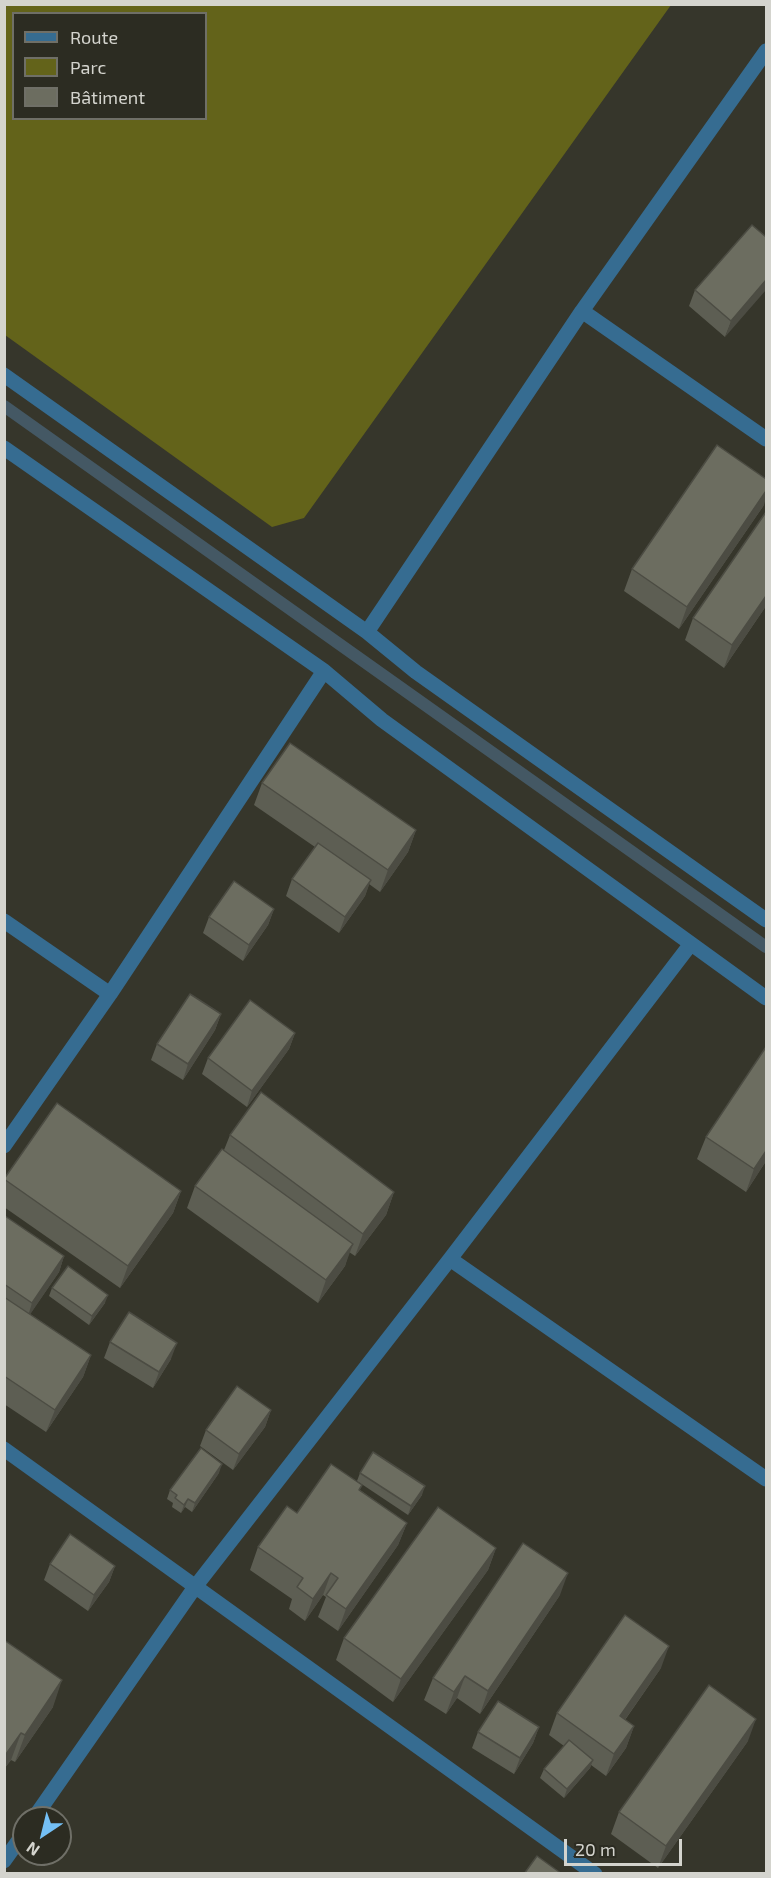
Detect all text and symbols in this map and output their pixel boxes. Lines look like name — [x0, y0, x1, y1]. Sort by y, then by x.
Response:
legend — [12, 12, 207, 120]
text: Route — [70, 26, 118, 48]
text: Parc — [70, 56, 106, 78]
text: Bâtiment — [70, 86, 145, 108]
north arrow — [12, 1806, 72, 1866]
scale bar — [567, 1827, 686, 1865]
text: N — [22, 1838, 43, 1861]
text: 20 m — [575, 1838, 616, 1860]

